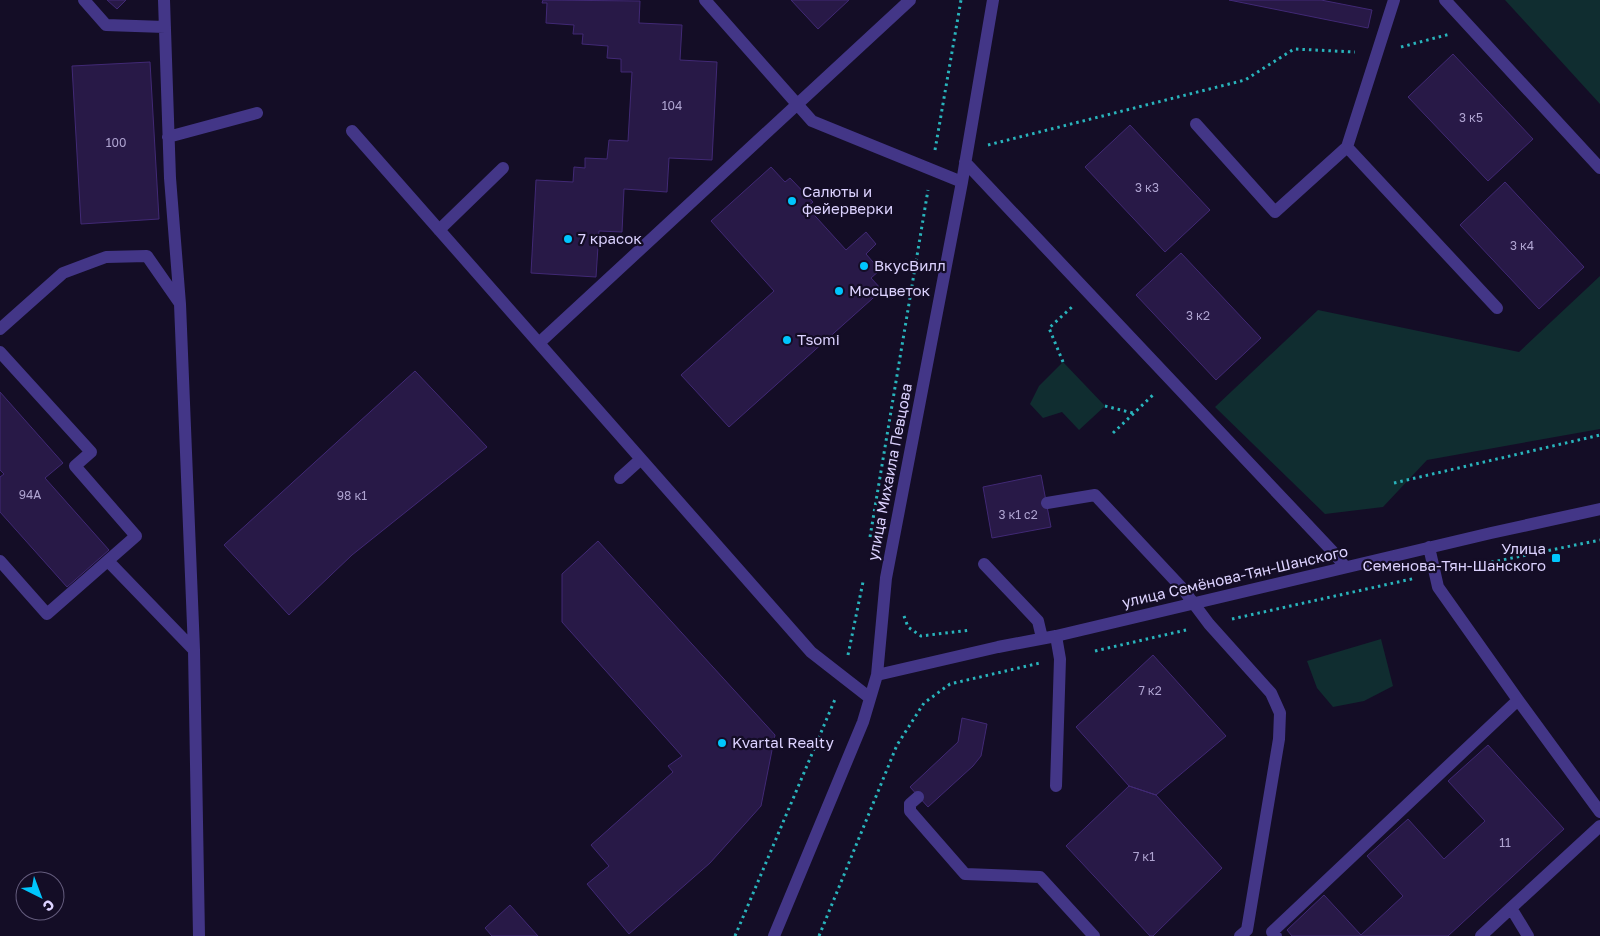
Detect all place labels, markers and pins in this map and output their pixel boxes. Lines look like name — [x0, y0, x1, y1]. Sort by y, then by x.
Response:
place label: Салюты и фейерверки — [802, 182, 893, 217]
marker: Салюты и фейерверки — [786, 195, 798, 207]
place label: 7 красок — [578, 229, 642, 247]
marker: 7 красок — [562, 233, 574, 245]
place label: ВкусВилл — [874, 256, 946, 274]
marker: ВкусВилл — [858, 260, 870, 272]
place label: Мосцветок — [849, 281, 931, 299]
marker: Мосцветок — [833, 285, 845, 297]
place label: Tsomi — [797, 330, 840, 348]
marker: Tsomi — [781, 334, 793, 346]
place label: Улица Семенова-Тян-Шанского — [1362, 539, 1546, 574]
marker: Улица Семенова-Тян-Шанского — [1550, 552, 1562, 564]
place label: Kvartal Realty — [732, 733, 834, 751]
marker: Kvartal Realty — [716, 737, 728, 749]

